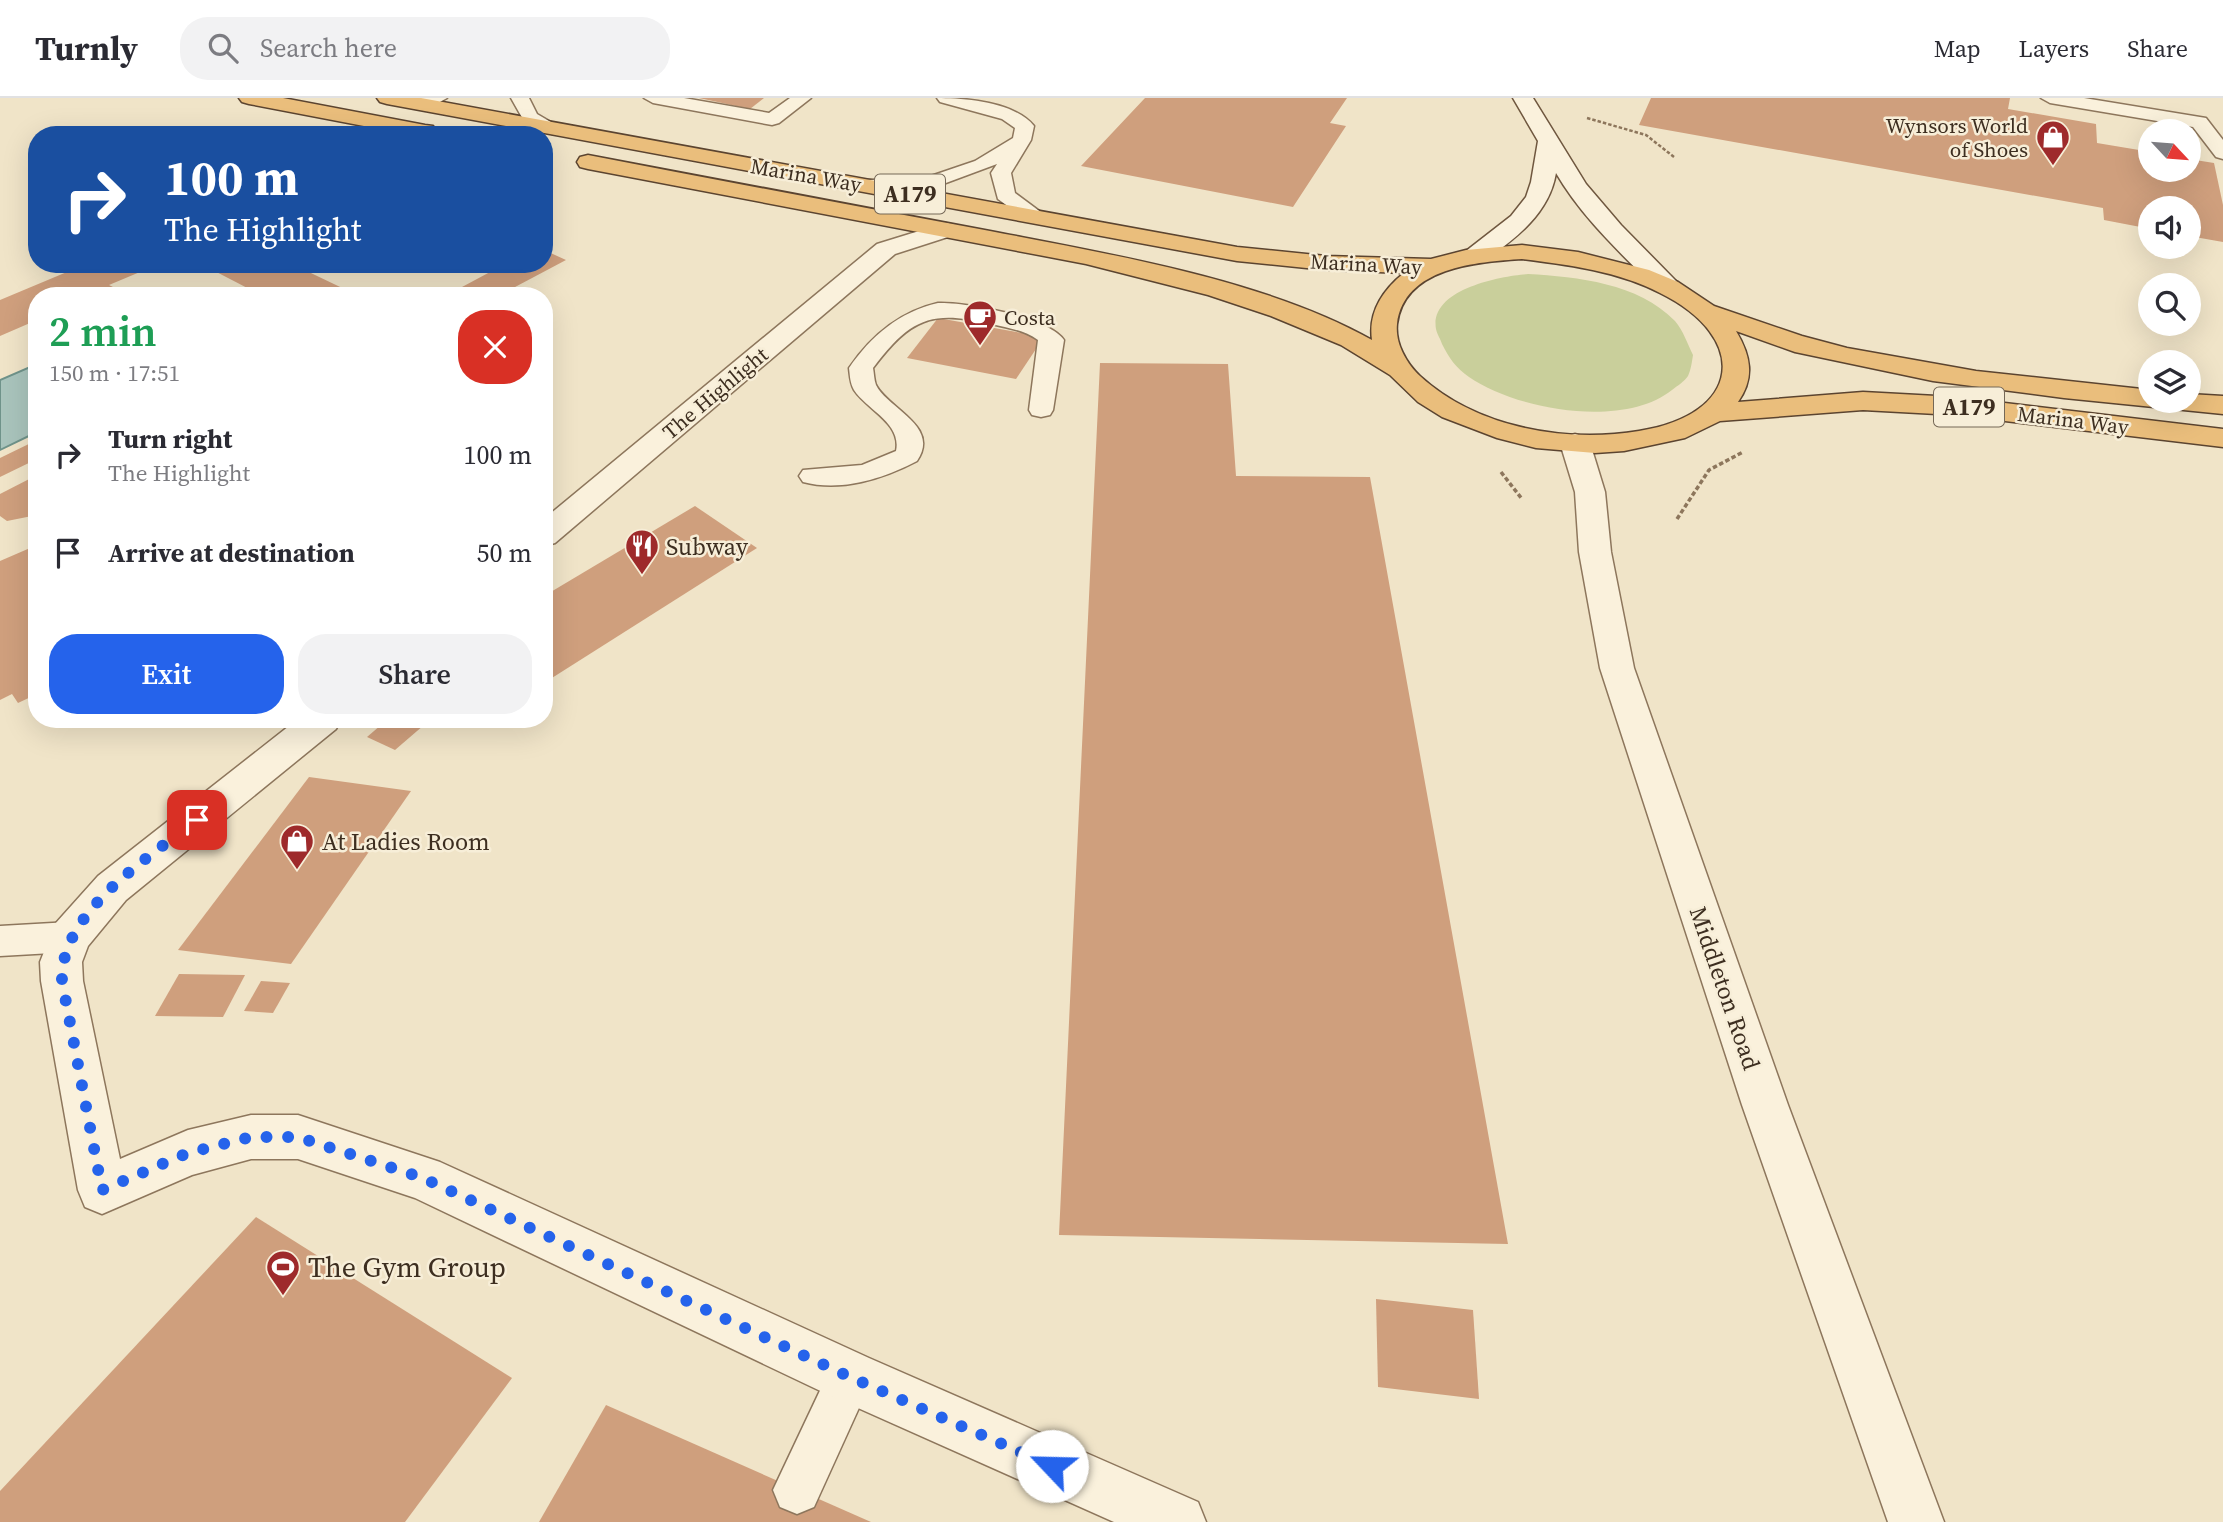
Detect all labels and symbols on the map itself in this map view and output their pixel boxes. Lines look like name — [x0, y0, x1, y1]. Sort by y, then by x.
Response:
place label: Wynsors World of Shoes — [1885, 111, 2028, 164]
shop icon: Wynsors World of Shoes — [2034, 118, 2072, 167]
north arrow — [2138, 119, 2202, 182]
street label: Marina Way — [748, 151, 864, 199]
road number: A179 — [875, 174, 945, 214]
street label: Marina Way — [1309, 247, 1423, 281]
cafe icon: Costa — [961, 298, 999, 347]
place label: Costa — [1004, 303, 1056, 332]
street label: The Highlight — [656, 340, 774, 446]
road number: A179 — [1934, 388, 2004, 426]
street label: Marina Way — [2016, 399, 2131, 441]
restaurant icon: Subway — [623, 527, 661, 576]
place label: Subway — [666, 530, 749, 563]
pin — [167, 790, 227, 850]
shop icon: At Ladies Room — [278, 822, 316, 871]
place label: At Ladies Room — [322, 825, 490, 858]
street label: Middleton Road — [1682, 902, 1769, 1075]
sports icon: The Gym Group — [264, 1248, 302, 1297]
place label: The Gym Group — [308, 1248, 506, 1286]
position arrow — [1015, 1429, 1089, 1503]

